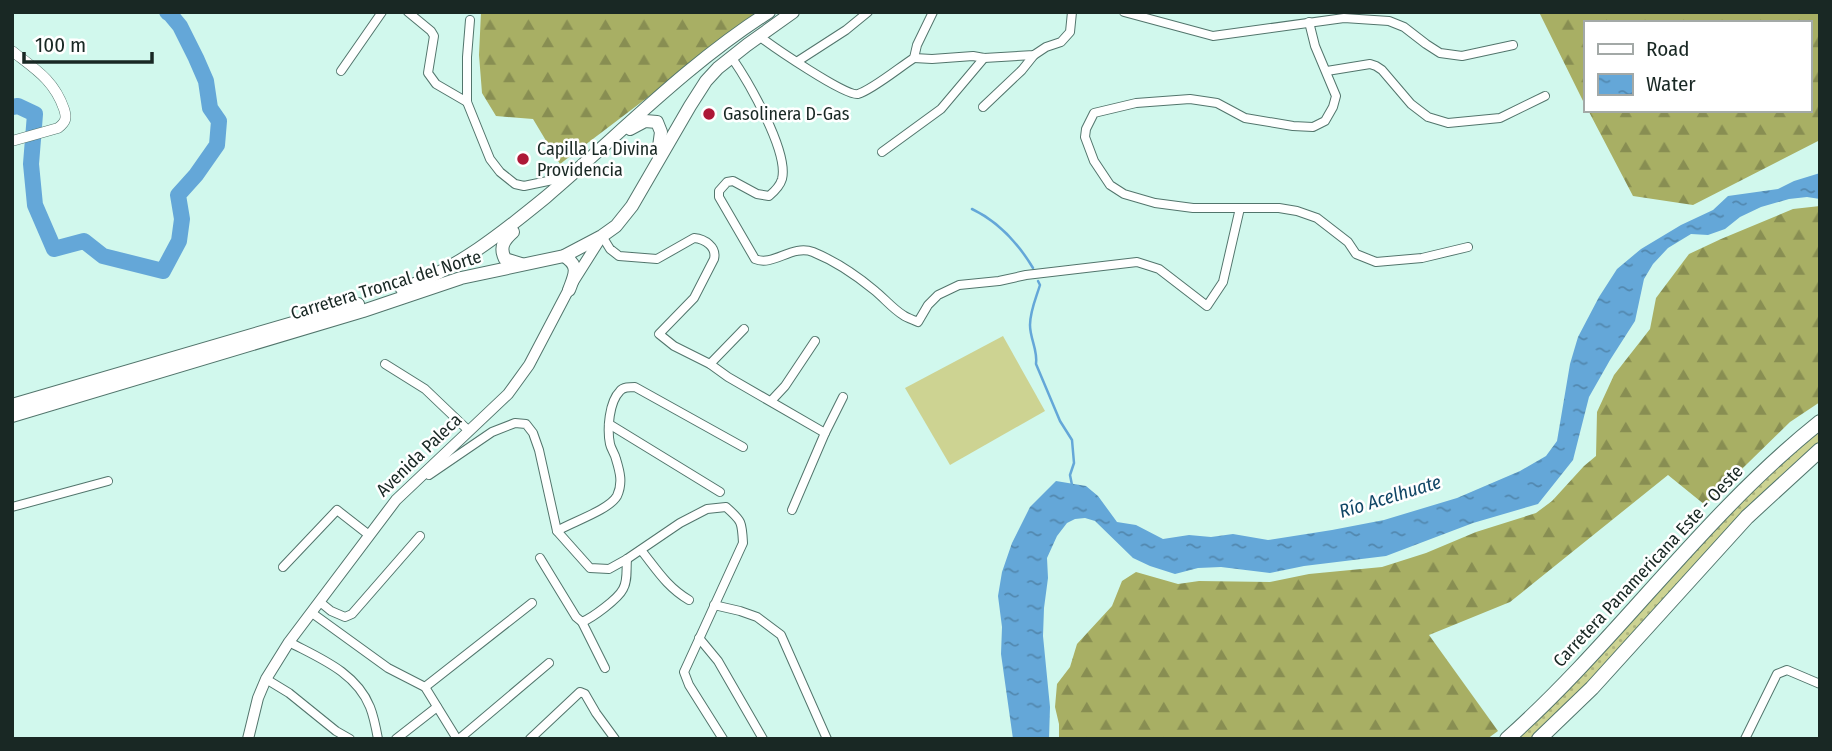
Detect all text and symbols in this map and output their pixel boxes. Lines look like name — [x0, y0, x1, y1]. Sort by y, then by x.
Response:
scale bar — [24, 21, 152, 65]
legend — [1584, 21, 1811, 112]
text: 100 m — [35, 32, 86, 58]
text: Road — [1646, 36, 1690, 62]
text: Water — [1646, 71, 1696, 97]
place label: Gasolinera D-Gas — [723, 103, 850, 125]
marker: Gasolinera D-Gas — [701, 106, 717, 122]
place label: Capilla La Divina Providencia — [537, 138, 658, 181]
marker: Capilla La Divina Providencia — [515, 151, 531, 167]
street label: Carretera Troncal del Norte — [288, 245, 484, 325]
street label: Avenida Paleca — [372, 409, 466, 501]
street label: Carretera Panamericana Este - Oeste — [1549, 460, 1748, 672]
water label: Río Acelhuate — [1336, 470, 1444, 523]

